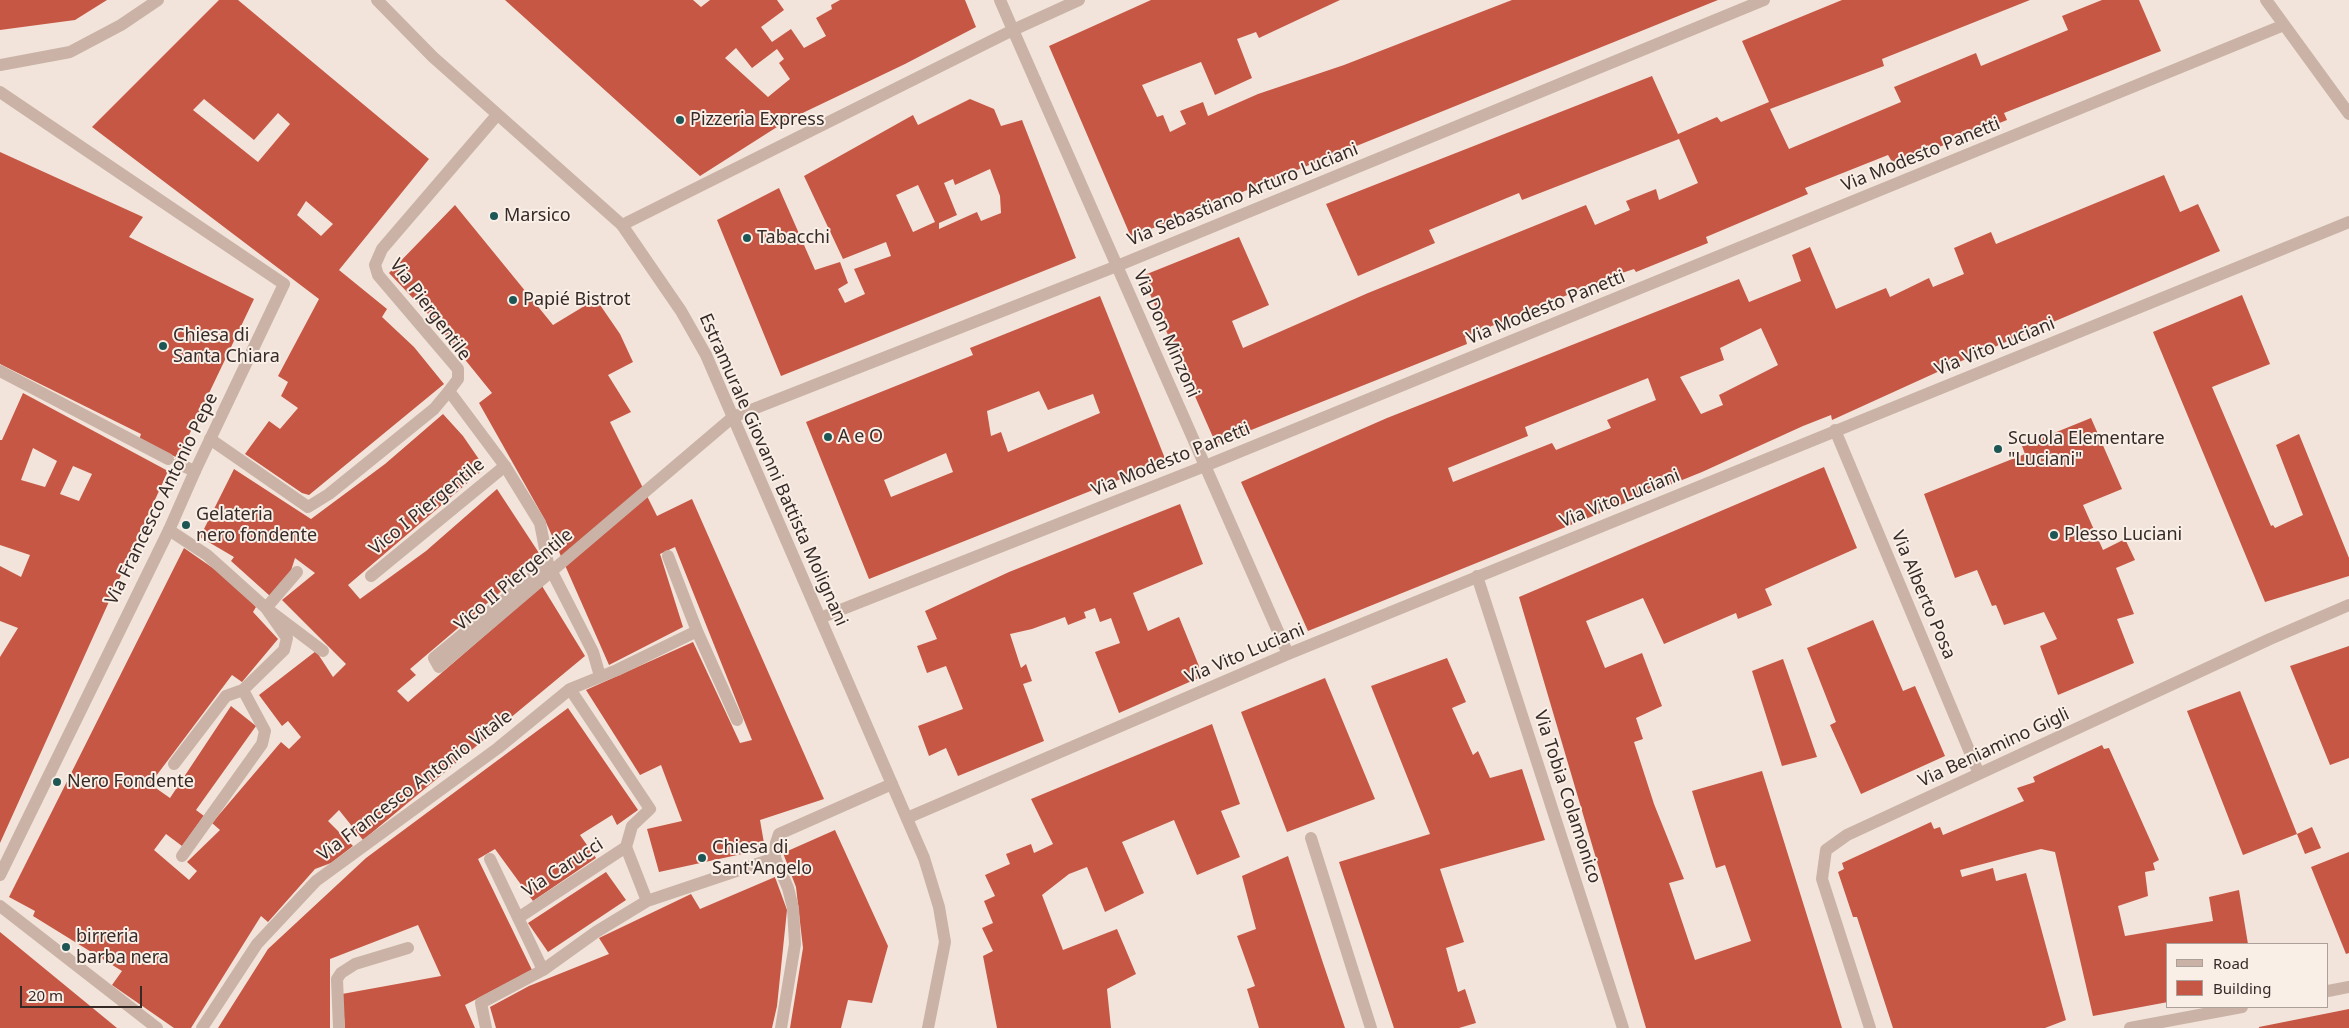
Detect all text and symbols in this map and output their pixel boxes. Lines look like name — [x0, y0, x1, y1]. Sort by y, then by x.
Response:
place label: Pizzeria Express — [690, 109, 825, 131]
street label: Via Modesto Panetti — [1838, 113, 2004, 197]
marker: Pizzeria Express — [674, 114, 686, 126]
street label: Via Sebastiano Arturo Luciani — [1124, 139, 1362, 251]
place label: Marsico — [504, 205, 571, 227]
marker: Marsico — [488, 210, 500, 222]
place label: Tabacchi — [757, 227, 830, 249]
marker: Tabacchi — [741, 232, 753, 244]
street label: Via Piergentile — [385, 255, 475, 365]
street label: Via Modesto Panetti — [1463, 266, 1629, 350]
street label: Via Don Minzoni — [1128, 267, 1204, 401]
place label: Papié Bistrot — [523, 289, 630, 311]
marker: Papié Bistrot — [507, 294, 519, 306]
street label: Estramurale Giovanni Battista Molignani — [694, 310, 852, 630]
street label: Via Vito Luciani — [1932, 313, 2058, 381]
place label: Chiesa di Santa Chiara — [173, 325, 280, 368]
marker: Chiesa di Santa Chiara — [157, 340, 169, 352]
street label: Via Francesco Antonio Pepe — [101, 390, 223, 608]
street label: Via Modesto Panetti — [1088, 418, 1254, 502]
place label: A e O — [838, 426, 883, 448]
place label: Scuola Elementare "Luciani" — [2008, 428, 2165, 470]
marker: A e O — [822, 431, 834, 443]
marker: Scuola Elementare "Luciani" — [1992, 443, 2004, 455]
street label: Vico I Piergentile — [365, 454, 489, 560]
street label: Via Vito Luciani — [1557, 465, 1683, 533]
place label: Gelateria nero fondente — [196, 504, 317, 546]
marker: Gelateria nero fondente — [180, 519, 192, 531]
street label: Vico II Piergentile — [450, 524, 578, 636]
place label: Plesso Luciani — [2064, 524, 2182, 546]
street label: Via Alberto Posa — [1886, 527, 1960, 663]
marker: Plesso Luciani — [2048, 529, 2060, 541]
street label: Via Vito Luciani — [1182, 619, 1308, 689]
street label: Via Beniamino Gigli — [1915, 704, 2073, 792]
street label: Via Francesco Antonio Vitale — [314, 706, 516, 866]
street label: Via Tobia Colamonico — [1529, 708, 1605, 886]
place label: Nero Fondente — [67, 771, 194, 793]
marker: Nero Fondente — [51, 776, 63, 788]
street label: Via Carucci — [518, 834, 608, 902]
place label: Chiesa di Sant'Angelo — [712, 837, 812, 880]
marker: Chiesa di Sant'Angelo — [696, 852, 708, 864]
place label: birreria barba nera — [76, 926, 169, 969]
marker: birreria barba nera — [60, 941, 72, 953]
legend — [2166, 943, 2329, 1008]
text: Road — [2213, 953, 2249, 973]
scale bar — [22, 976, 145, 1008]
text: Building — [2213, 978, 2271, 998]
text: 20 m — [28, 985, 63, 1005]

